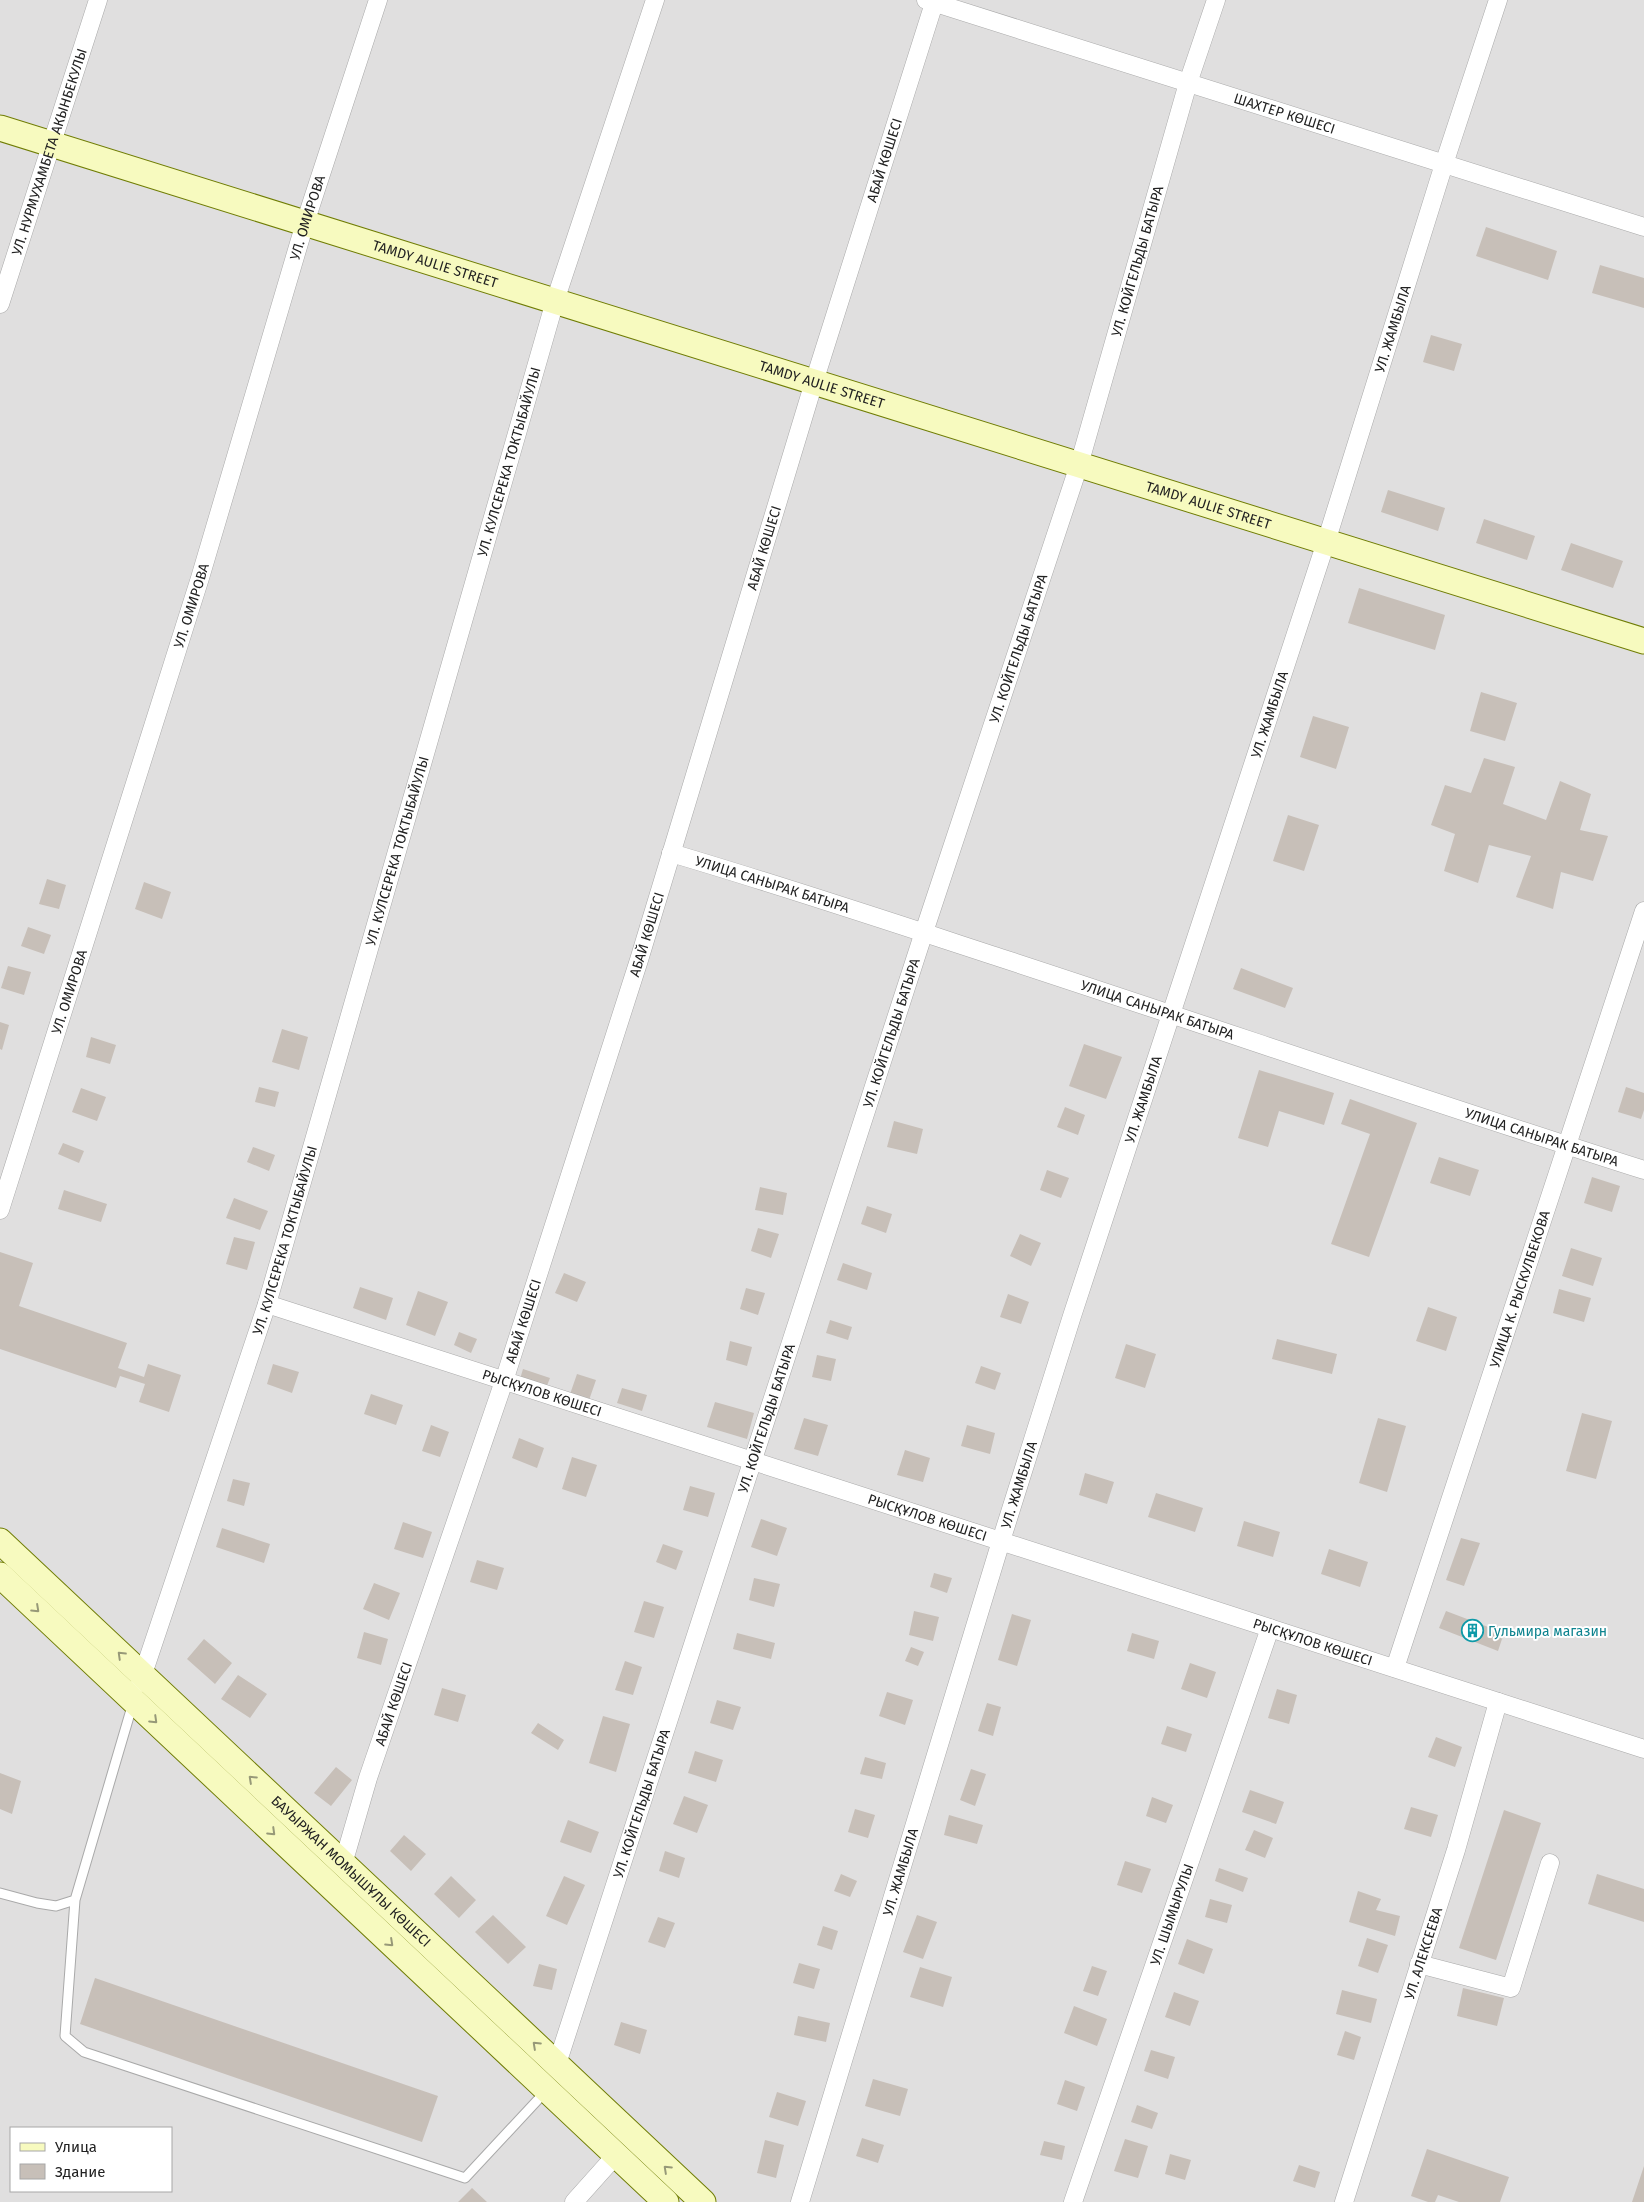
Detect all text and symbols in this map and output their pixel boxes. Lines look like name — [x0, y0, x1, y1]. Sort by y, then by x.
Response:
street label: УЛ. НУРМУХАМБЕТА АКЫНБЕКУЛЫ — [8, 46, 91, 257]
street label: ШАХТЕР КӨШЕСІ — [1232, 90, 1337, 138]
street label: АБАЙ КӨШЕСІ — [863, 116, 906, 204]
street label: УЛ. ОМИРОВА — [287, 173, 329, 262]
street label: УЛ. КОЙГЕЛЬДЫ БАТЫРА — [1108, 184, 1167, 339]
street label: TAMDY AULIE STREET — [370, 237, 501, 292]
street label: УЛ. ЖАМБЫЛА — [1371, 283, 1415, 375]
street label: TAMDY AULIE STREET — [757, 357, 887, 413]
street label: УЛ. КУЛСЕРЕКА ТОКТЫБАЙУЛЫ — [474, 365, 545, 559]
street label: TAMDY AULIE STREET — [1144, 478, 1274, 533]
street label: АБАЙ КӨШЕСІ — [743, 504, 785, 592]
street label: УЛ. ОМИРОВА — [170, 561, 213, 650]
street label: УЛ. КОЙГЕЛЬДЫ БАТЫРА — [986, 572, 1051, 725]
street label: УЛ. ЖАМБЫЛА — [1248, 669, 1292, 760]
street label: УЛ. КУЛСЕРЕКА ТОКТЫБАЙУЛЫ — [362, 755, 433, 948]
street label: УЛИЦА САНЫРАК БАТЫРА — [693, 853, 851, 917]
street label: АБАЙ КӨШЕСІ — [626, 890, 668, 979]
street label: УЛ. ОМИРОВА — [48, 947, 91, 1036]
street label: УЛ. КОЙГЕЛЬДЫ БАТЫРА — [860, 956, 924, 1110]
street label: УЛИЦА САНЫРАК БАТЫРА — [1078, 977, 1236, 1044]
street label: УЛ. ЖАМБЫЛА — [1121, 1054, 1166, 1145]
street label: УЛИЦА САНЫРАК БАТЫРА — [1463, 1105, 1621, 1170]
street label: УЛ. КУЛСЕРЕКА ТОКТЫБАЙУЛЫ — [249, 1144, 321, 1337]
street label: УЛИЦА К. РЫСКУЛБЕКОВА — [1486, 1208, 1554, 1370]
street label: АБАЙ КӨШЕСІ — [502, 1277, 545, 1366]
street label: УЛ. КОЙГЕЛЬДЫ БАТЫРА — [735, 1341, 799, 1495]
street label: РЫСҚҰЛОВ КӨШЕСІ — [480, 1366, 604, 1421]
street label: УЛ. ЖАМБЫЛА — [997, 1439, 1041, 1531]
street label: РЫСҚҰЛОВ КӨШЕСІ — [865, 1491, 989, 1545]
one-way arrow — [30, 1603, 39, 1612]
street label: РЫСҚҰЛОВ КӨШЕСІ — [1251, 1615, 1374, 1670]
building icon: Гульмира магазин — [1460, 1619, 1484, 1643]
place label: Гульмира магазин — [1488, 1623, 1607, 1640]
one-way arrow — [117, 1652, 126, 1661]
street label: АБАЙ КӨШЕСІ — [372, 1660, 416, 1748]
one-way arrow — [149, 1714, 158, 1723]
street label: УЛ. КОЙГЕЛЬДЫ БАТЫРА — [610, 1727, 674, 1880]
one-way arrow — [248, 1776, 257, 1785]
street label: БАУЫРЖАН МОМЫШҰЛЫ КӨШЕСІ — [267, 1792, 434, 1951]
one-way arrow — [266, 1826, 275, 1835]
street label: УЛ. ЖАМБЫЛА — [880, 1826, 922, 1918]
street label: УЛ. ШЫМЫРУЛЫ — [1147, 1862, 1197, 1968]
street label: УЛ. АЛЕКСЕЕВА — [1401, 1905, 1446, 2002]
one-way arrow — [385, 1937, 394, 1946]
one-way arrow — [533, 2042, 542, 2051]
legend — [10, 2127, 172, 2192]
text: Улица — [55, 2138, 97, 2156]
text: Здание — [55, 2163, 105, 2181]
one-way arrow — [664, 2166, 673, 2175]

